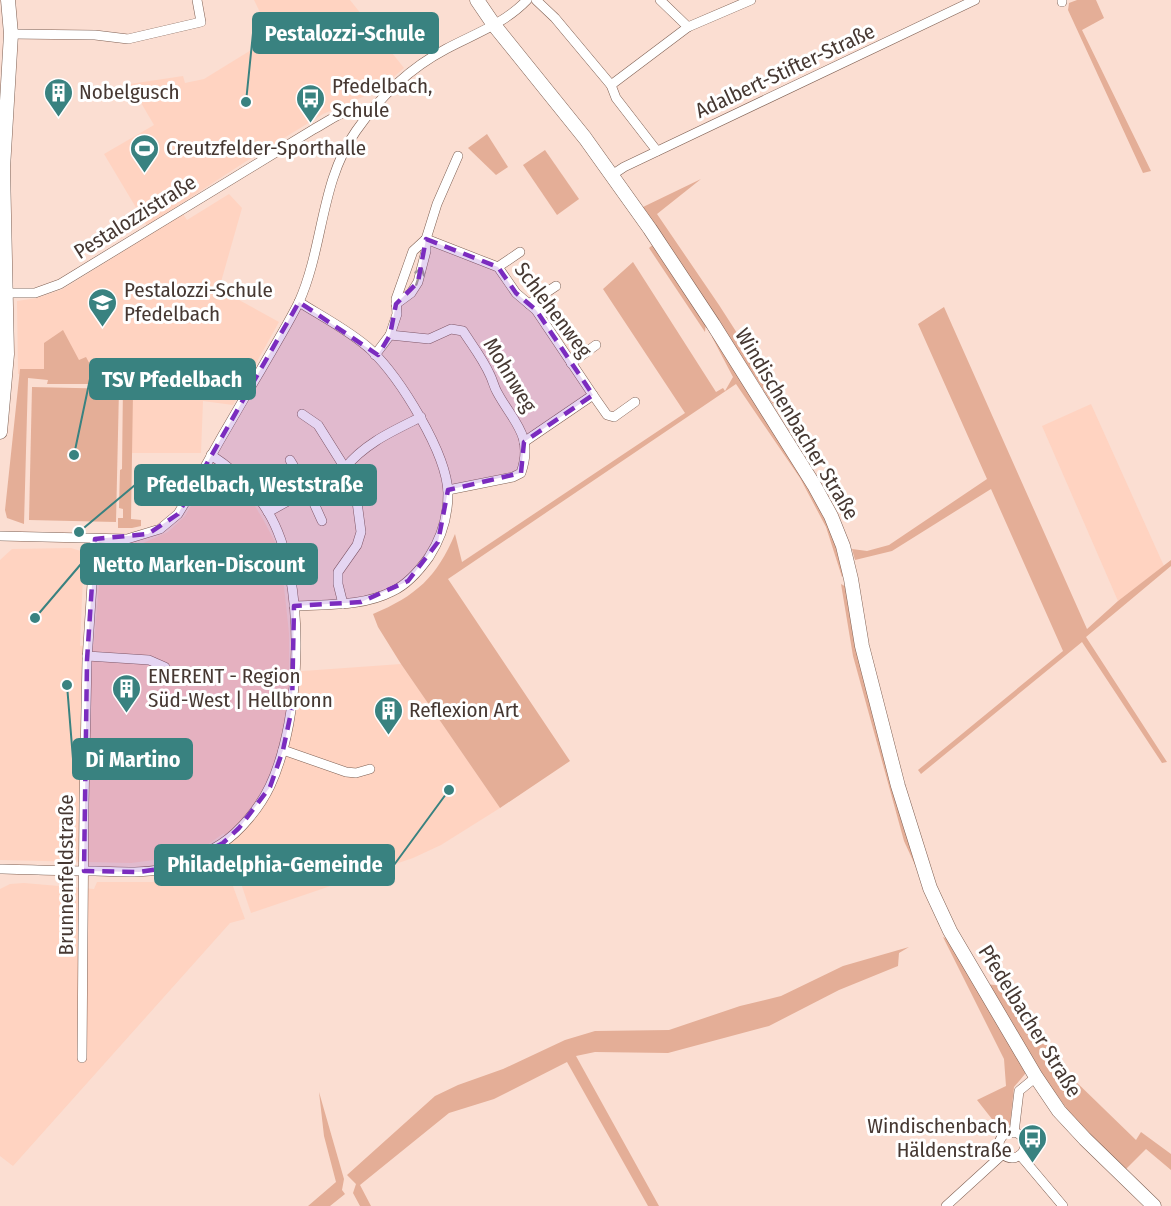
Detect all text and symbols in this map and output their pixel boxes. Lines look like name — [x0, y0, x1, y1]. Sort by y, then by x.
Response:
callout: Pestalozzi-Schule — [253, 13, 438, 53]
street label: Adalbert-Stifter-Straße — [691, 18, 879, 124]
text: Pestalozzi-Schule — [265, 20, 425, 47]
place label: Pfedelbach, Schule — [332, 73, 432, 123]
building icon: Nobelgusch — [42, 76, 74, 118]
place label: Nobelgusch — [79, 79, 180, 105]
bus stop icon: Pfedelbach, Schule — [295, 82, 327, 124]
sports icon: Creutzfelder-Sporthalle — [129, 132, 161, 174]
place label: Creutzfelder-Sporthalle — [166, 135, 366, 161]
street label: Pestalozzistraße — [69, 169, 201, 265]
street label: Schlehenweg — [509, 257, 597, 363]
one-way arrow — [414, 267, 425, 286]
place label: Pestalozzi-Schule Pfedelbach — [124, 277, 273, 327]
school or university icon: Pestalozzi-Schule Pfedelbach — [87, 286, 119, 328]
street label: Windischenbacher Straße — [729, 323, 865, 525]
street label: Mohnweg — [478, 333, 542, 417]
callout: TSV Pfedelbach — [90, 359, 255, 399]
text: TSV Pfedelbach — [102, 366, 242, 393]
callout: Pfedelbach, Weststraße — [135, 465, 376, 505]
text: Pfedelbach, Weststraße — [147, 471, 363, 498]
callout: Netto Marken-Discount — [81, 544, 317, 584]
text: Netto Marken-Discount — [93, 551, 305, 578]
place label: ENERENT - Region Süd-West | Hellbronn — [148, 663, 333, 713]
building icon: ENERENT - Region Süd-West | Hellbronn — [111, 672, 143, 714]
building icon: Reflexion Art — [372, 694, 404, 736]
place label: Reflexion Art — [409, 697, 519, 723]
callout: Di Martino — [73, 739, 192, 779]
text: Di Martino — [86, 746, 181, 773]
street label: Brunnenfeldstraße — [53, 794, 79, 956]
callout: Philadelphia-Gemeinde — [155, 845, 394, 885]
text: Philadelphia-Gemeinde — [167, 851, 383, 878]
street label: Pfedelbacher Straße — [973, 940, 1087, 1102]
place label: Windischenbach, Häldenstraße — [867, 1113, 1012, 1163]
bus stop icon: Windischenbach, Häldenstraße — [1017, 1122, 1049, 1164]

